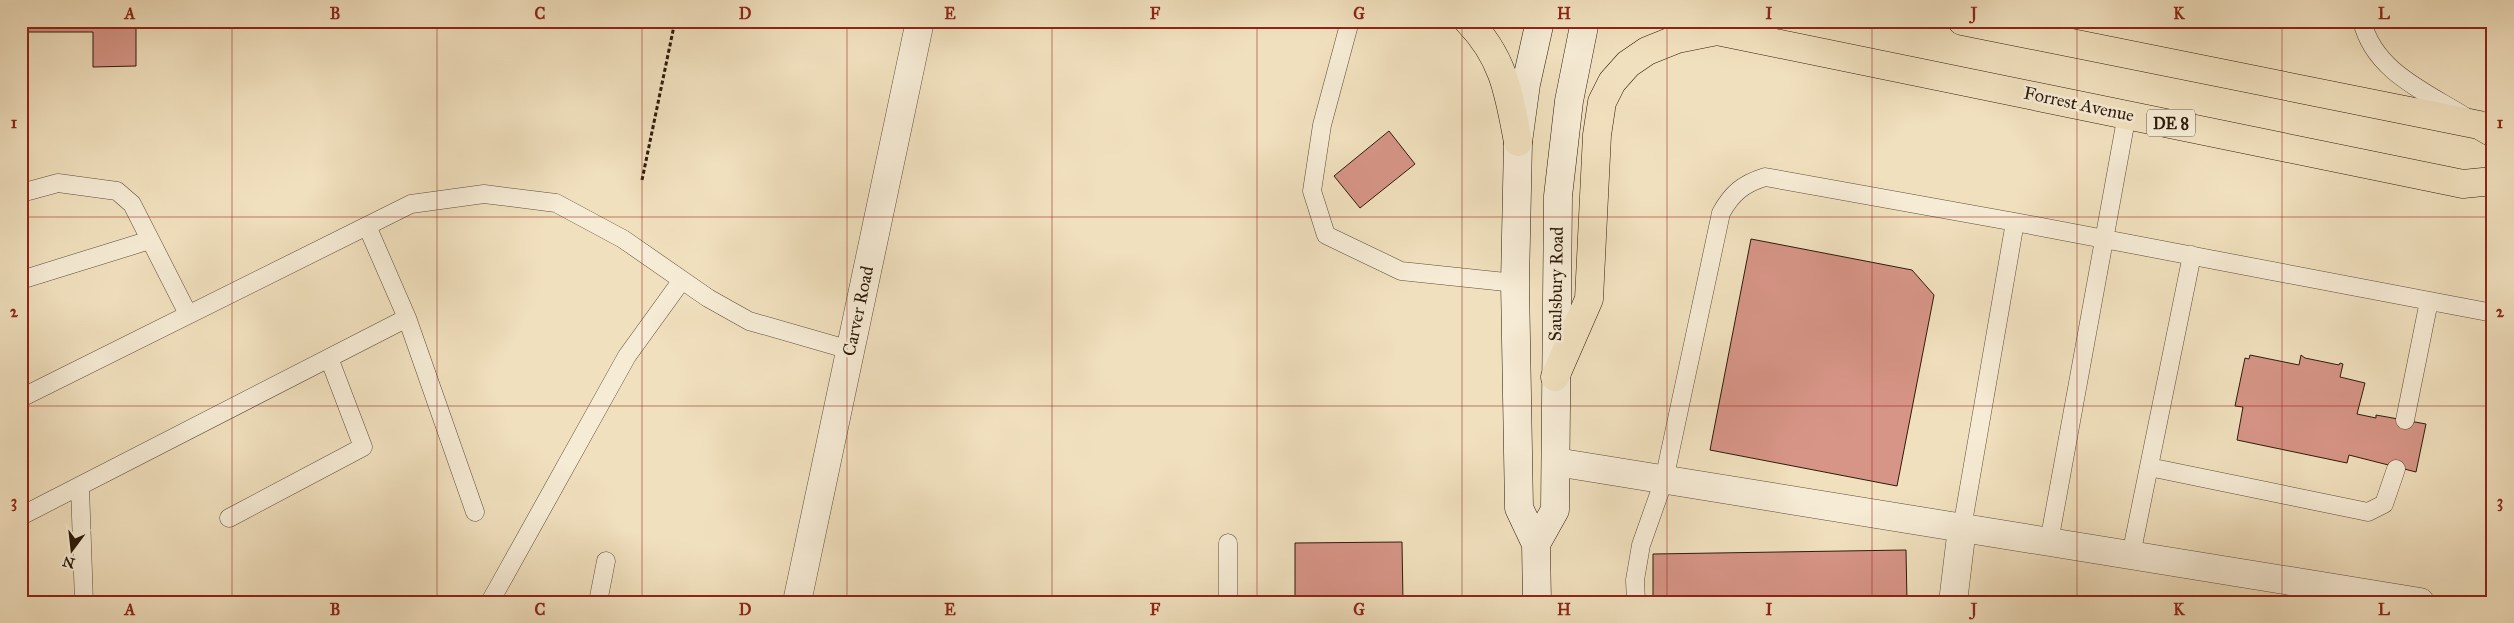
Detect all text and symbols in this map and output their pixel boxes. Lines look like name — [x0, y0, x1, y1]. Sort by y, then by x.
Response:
text: A — [124, 4, 136, 23]
text: B — [330, 4, 340, 23]
text: C — [535, 4, 546, 23]
text: D — [739, 4, 752, 23]
text: E — [944, 4, 956, 23]
text: F — [1150, 4, 1161, 23]
text: G — [1353, 4, 1365, 23]
text: H — [1557, 4, 1571, 23]
text: I — [1766, 4, 1773, 23]
text: J — [1969, 4, 1978, 24]
text: K — [2173, 4, 2185, 23]
text: L — [2378, 4, 2390, 23]
street label: Forrest Avenue — [2022, 82, 2136, 126]
road number: DE 8 — [2147, 110, 2195, 136]
text: 1 — [11, 113, 18, 132]
text: 1 — [2497, 113, 2504, 132]
street label: Saulsbury Road — [1544, 226, 1568, 342]
street label: Carver Road — [838, 264, 878, 358]
text: 2 — [10, 302, 19, 321]
text: 2 — [2496, 302, 2505, 321]
text: 3 — [11, 492, 17, 512]
text: 3 — [2497, 492, 2503, 512]
north arrow — [48, 526, 98, 576]
text: N — [61, 552, 77, 572]
text: A — [124, 600, 136, 619]
text: B — [330, 600, 340, 619]
text: C — [535, 600, 546, 619]
text: D — [739, 600, 752, 619]
text: E — [944, 600, 956, 619]
text: F — [1150, 600, 1161, 619]
text: G — [1353, 600, 1365, 619]
text: H — [1557, 600, 1571, 619]
text: I — [1766, 600, 1773, 619]
text: J — [1969, 600, 1978, 620]
text: K — [2173, 600, 2185, 619]
text: L — [2378, 600, 2390, 619]

